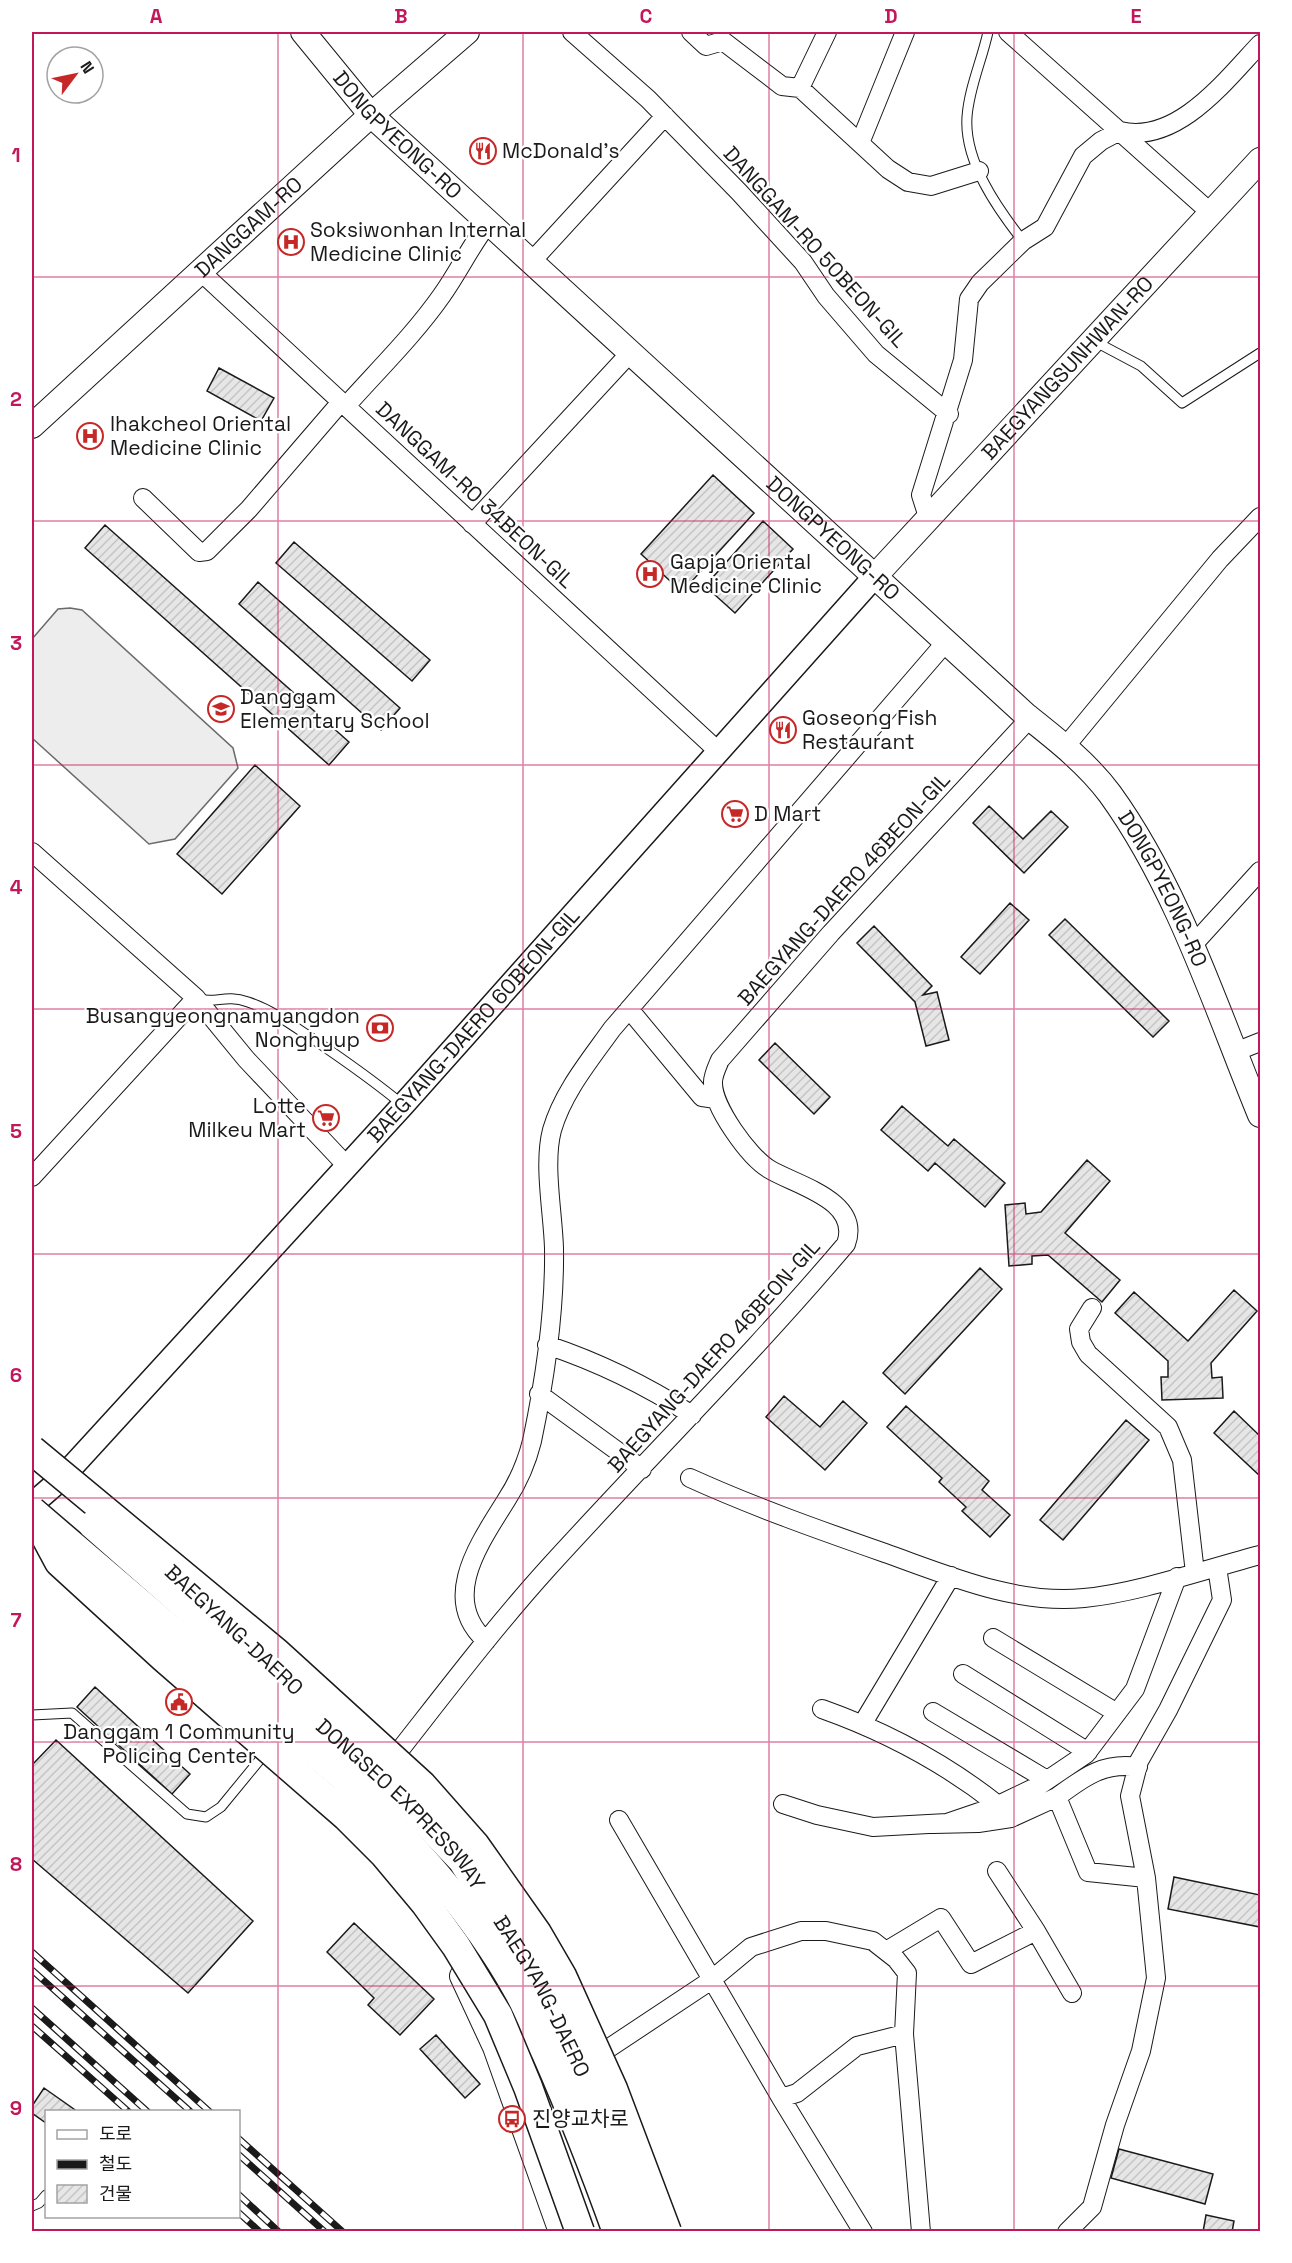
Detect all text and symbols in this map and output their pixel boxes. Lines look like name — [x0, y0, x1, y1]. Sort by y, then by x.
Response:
text: A — [150, 3, 163, 29]
text: B — [394, 3, 408, 29]
text: C — [640, 3, 653, 29]
text: D — [884, 3, 898, 29]
text: E — [1130, 3, 1142, 29]
north arrow — [45, 45, 105, 105]
text: N — [76, 57, 99, 77]
street label: DONGPYEONG-RO — [327, 65, 468, 205]
restaurant icon: McDonald's — [468, 136, 498, 166]
place label: McDonald's — [502, 137, 620, 164]
street label: DANGGAM-RO 50BEON-GIL — [718, 140, 913, 353]
text: 1 — [11, 142, 21, 168]
street label: DANGGAM-RO — [189, 171, 308, 283]
place label: Soksiwonhan Internal Medicine Clinic — [310, 216, 526, 267]
hospital icon: Soksiwonhan Internal Medicine Clinic — [276, 227, 306, 257]
street label: BAEGYANGSUNHWAN-RO — [975, 270, 1159, 465]
text: 2 — [10, 386, 22, 412]
street label: DANGGAM-RO 34BEON-GIL — [370, 395, 580, 594]
place label: Ihakcheol Oriental Medicine Clinic — [110, 410, 291, 461]
hospital icon: Ihakcheol Oriental Medicine Clinic — [75, 421, 105, 451]
street label: DONGPYEONG-RO — [761, 470, 906, 606]
place label: Gapja Oriental Medicine Clinic — [670, 548, 822, 599]
hospital icon: Gapja Oriental Medicine Clinic — [635, 559, 665, 589]
text: 3 — [10, 630, 22, 656]
place label: Danggam Elementary School — [240, 683, 430, 734]
school or university icon: Danggam Elementary School — [206, 694, 236, 724]
place label: Goseong Fish Restaurant — [802, 704, 938, 755]
restaurant icon: Goseong Fish Restaurant — [768, 715, 798, 745]
street label: BAEGYANG-DAERO 46BEON-GIL — [732, 766, 956, 1011]
supermarket icon: D Mart — [720, 799, 750, 829]
place label: D Mart — [754, 800, 821, 827]
street label: DONGPYEONG-RO — [1112, 805, 1214, 971]
text: 4 — [10, 874, 23, 900]
street label: BAEGYANG-DAERO 60BEON-GIL — [361, 902, 585, 1148]
place label: Busangyeongnamyangdon Nonghyup — [86, 1002, 360, 1053]
bank icon: Busangyeongnamyangdon Nonghyup — [365, 1013, 395, 1043]
place label: Lotte Milkeu Mart — [188, 1092, 306, 1143]
supermarket icon: Lotte Milkeu Mart — [311, 1103, 341, 1133]
text: 5 — [10, 1118, 22, 1144]
street label: BAEGYANG-DAERO 46BEON-GIL — [602, 1233, 826, 1478]
text: 6 — [10, 1362, 22, 1388]
street label: BAEGYANG-DAERO — [159, 1558, 309, 1701]
text: 7 — [10, 1607, 22, 1633]
public building icon: Danggam 1 Community Policing Center — [164, 1687, 194, 1717]
street label: DONGSEO EXPRESSWAY — [310, 1712, 492, 1895]
place label: Danggam 1 Community Policing Center — [63, 1718, 295, 1769]
text: 8 — [10, 1851, 22, 1877]
street label: BAEGYANG-DAERO — [488, 1910, 597, 2081]
text: 9 — [10, 2095, 22, 2121]
bus stop icon: 진양교차로 — [497, 2104, 527, 2134]
place label: 진양교차로 — [532, 2105, 629, 2132]
legend — [45, 2110, 240, 2218]
text: 도로 — [99, 2122, 132, 2145]
text: 철도 — [99, 2152, 132, 2175]
text: 건물 — [99, 2182, 132, 2205]

